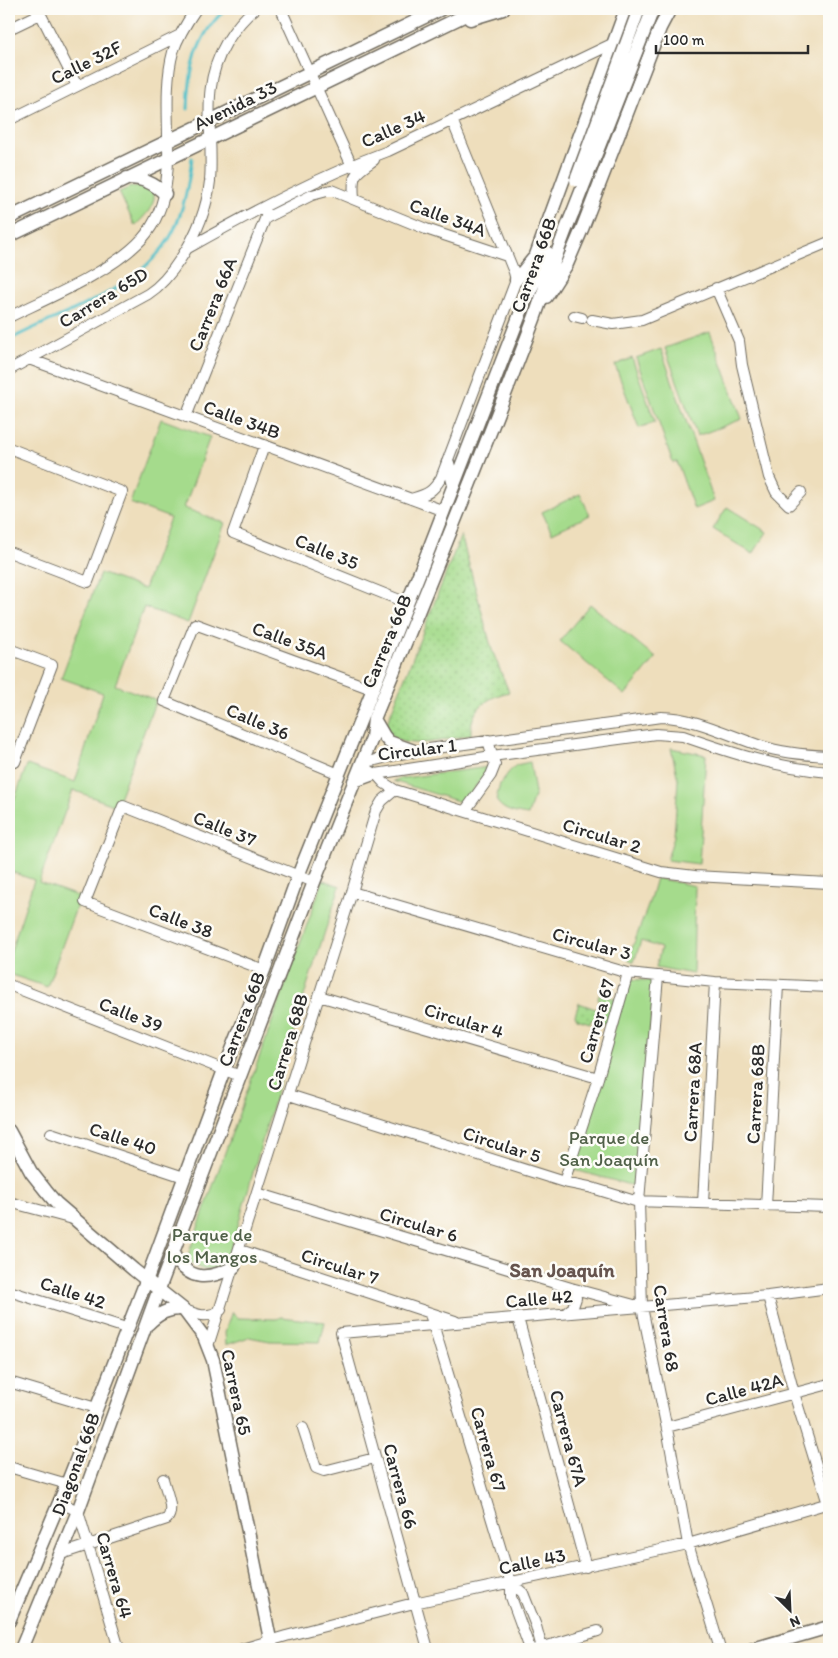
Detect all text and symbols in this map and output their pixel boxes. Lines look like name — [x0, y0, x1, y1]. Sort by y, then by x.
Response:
scale bar — [656, 22, 808, 54]
text: 100 m — [663, 31, 705, 49]
street label: Calle 32F — [47, 35, 126, 90]
street label: Avenida 33 — [190, 75, 281, 135]
street label: Calle 34 — [357, 104, 429, 153]
street label: Calle 34A — [406, 193, 489, 242]
street label: Carrera 66B — [506, 214, 561, 316]
street label: Carrera 66A — [183, 254, 242, 355]
street label: Carrera 65D — [54, 262, 152, 333]
street label: Calle 34B — [200, 395, 283, 444]
street label: Calle 35 — [292, 528, 362, 575]
street label: Carrera 66B — [356, 591, 417, 692]
street label: Calle 35A — [249, 616, 331, 665]
street label: Calle 36 — [223, 698, 293, 745]
street label: Circular 1 — [376, 733, 458, 766]
street label: Calle 37 — [190, 805, 260, 851]
street label: Circular 2 — [560, 813, 644, 858]
street label: Calle 38 — [145, 898, 216, 943]
street label: Circular 3 — [550, 922, 634, 965]
street label: Carrera 66B — [213, 968, 270, 1070]
street label: Carrera 67 — [573, 976, 620, 1066]
street label: Carrera 68B — [262, 991, 313, 1093]
street label: Calle 39 — [96, 992, 166, 1037]
street label: Circular 4 — [421, 997, 506, 1043]
street label: Carrera 68A — [678, 1041, 707, 1143]
street label: Carrera 68B — [741, 1043, 770, 1145]
street label: Calle 40 — [86, 1117, 159, 1160]
street label: Circular 5 — [460, 1121, 544, 1168]
park label: Parque de San Joaquín — [559, 1126, 659, 1171]
street label: Circular 6 — [377, 1202, 461, 1247]
park label: Parque de los Mangos — [167, 1223, 257, 1268]
street label: Circular 7 — [298, 1243, 382, 1290]
district label: San Joaquín — [510, 1258, 615, 1283]
street label: Calle 42 — [37, 1271, 109, 1314]
street label: Carrera 68 — [648, 1283, 685, 1373]
street label: Calle 42 — [504, 1284, 574, 1313]
street label: Carrera 65 — [216, 1347, 257, 1437]
street label: Calle 42A — [703, 1368, 786, 1411]
street label: Carrera 67A — [545, 1387, 592, 1489]
street label: Carrera 67 — [465, 1404, 512, 1494]
street label: Diagonal 66B — [46, 1409, 105, 1519]
street label: Carrera 66 — [378, 1441, 423, 1531]
street label: Carrera 64 — [91, 1529, 138, 1621]
street label: Calle 43 — [496, 1543, 568, 1580]
north arrow — [766, 1586, 816, 1636]
text: N — [787, 1612, 803, 1631]

